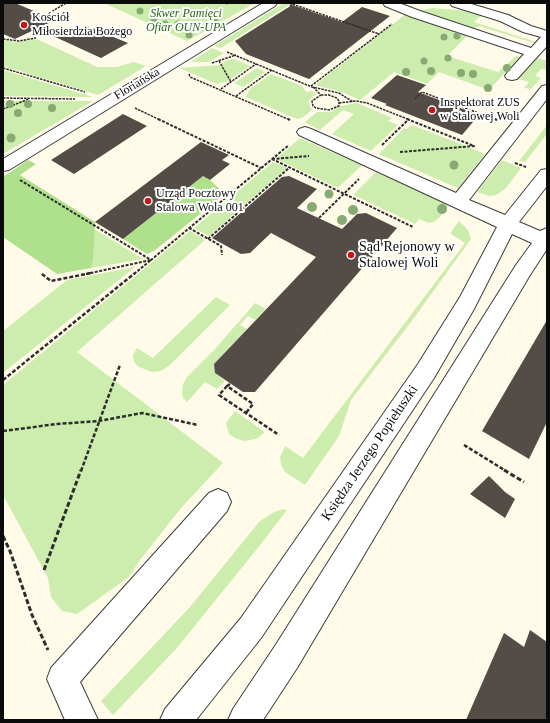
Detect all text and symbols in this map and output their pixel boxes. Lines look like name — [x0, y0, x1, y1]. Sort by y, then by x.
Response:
park label: Skwer Pamięci Ofiar OUN-UPA — [146, 7, 226, 35]
place label: Kościół Miłosierdzia Bożego — [32, 11, 132, 39]
marker: Kościół Miłosierdzia Bożego — [19, 20, 29, 30]
street label: Floriańska — [112, 65, 162, 103]
place label: Inspektorat ZUS w Stalowej Woli — [440, 96, 520, 124]
marker: Inspektorat ZUS w Stalowej Woli — [427, 105, 437, 115]
place label: Urząd Pocztowy Stalowa Wola 001 — [156, 187, 244, 215]
marker: Urząd Pocztowy Stalowa Wola 001 — [143, 196, 153, 206]
place label: Sąd Rejonowy w Stalowej Woli — [359, 239, 455, 272]
marker: Sąd Rejonowy w Stalowej Woli — [346, 250, 356, 260]
street label: Księdza Jerzego Popiełuszki — [318, 382, 422, 524]

